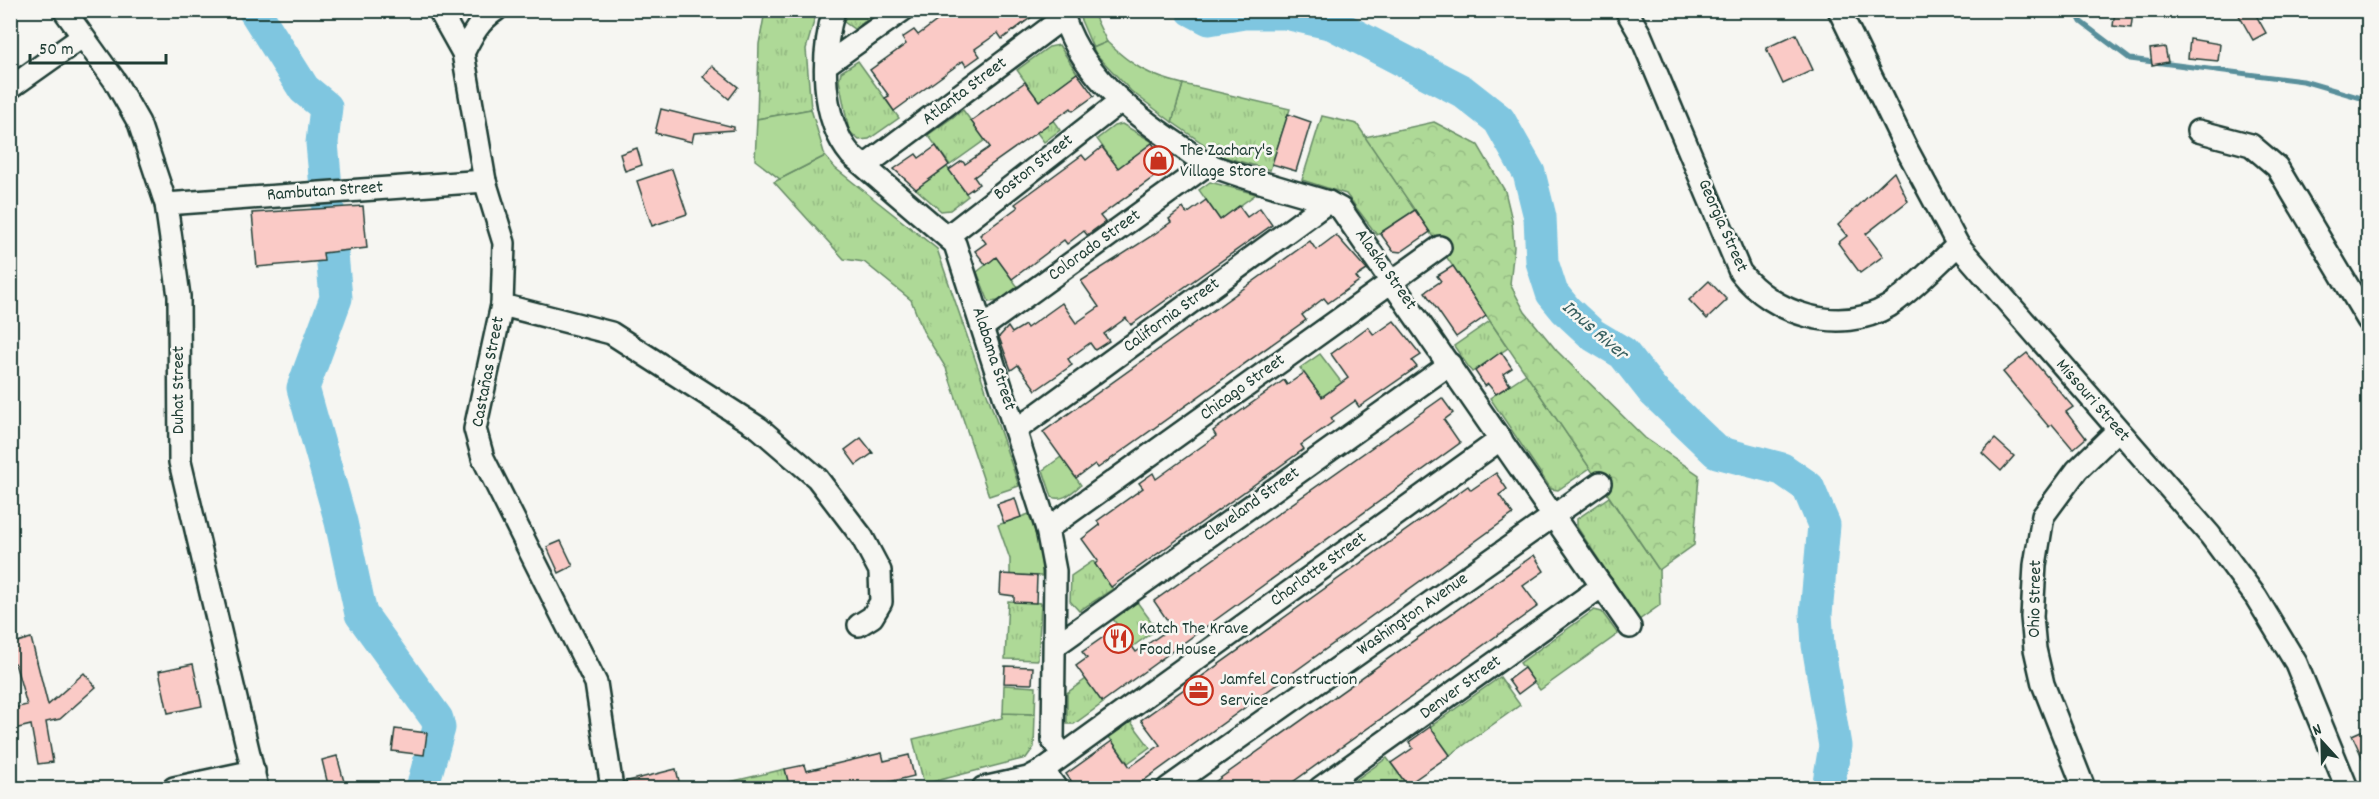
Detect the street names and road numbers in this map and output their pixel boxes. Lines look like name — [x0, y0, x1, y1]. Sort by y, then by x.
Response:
street label: Atlanta Street — [917, 52, 1013, 132]
street label: Boston Street — [989, 129, 1079, 207]
street label: Rambutan Street — [266, 175, 384, 209]
street label: Georgia Street — [1690, 176, 1754, 277]
street label: Colorado Street — [1044, 204, 1147, 288]
street label: Alaska Street — [1348, 224, 1422, 316]
street label: California Street — [1119, 272, 1226, 360]
street label: Alabama Street — [965, 304, 1022, 414]
street label: Castañas Street — [466, 314, 512, 429]
street label: Duhat Street — [167, 346, 192, 434]
street label: Chicago Street — [1195, 348, 1291, 427]
street label: Missouri Street — [2049, 354, 2135, 448]
street label: Cleveland Street — [1199, 461, 1306, 549]
street label: Charlotte Street — [1266, 526, 1373, 614]
street label: Ohio Street — [2023, 560, 2049, 638]
street label: Washington Avenue — [1352, 567, 1474, 663]
street label: Denver Street — [1415, 650, 1507, 726]

